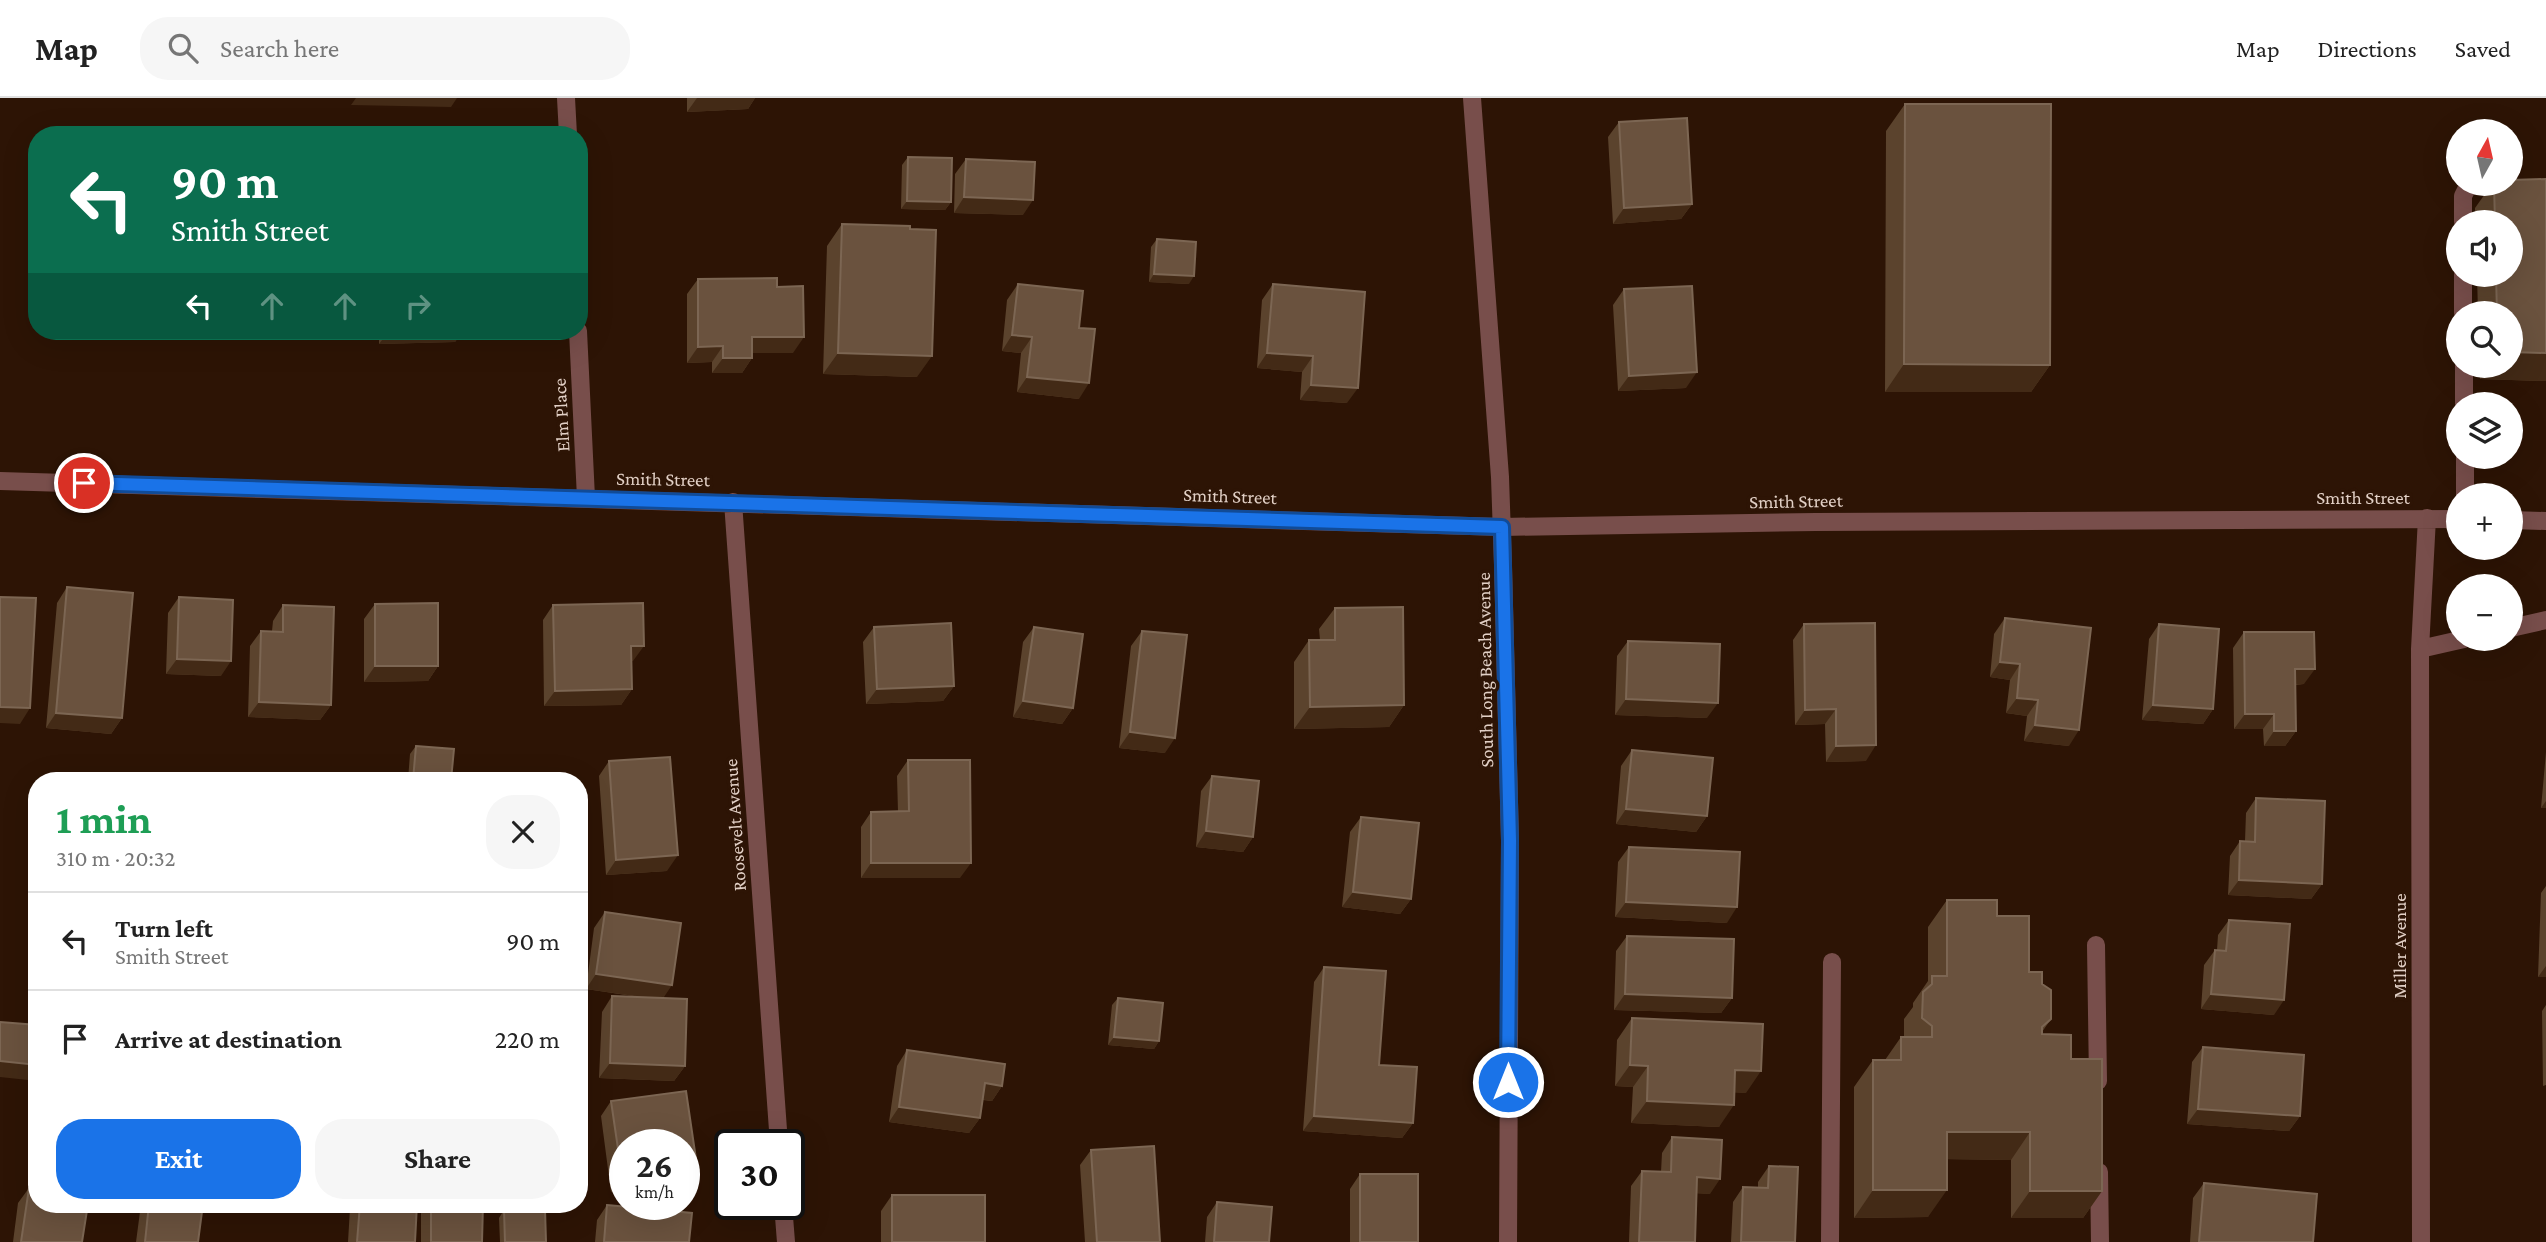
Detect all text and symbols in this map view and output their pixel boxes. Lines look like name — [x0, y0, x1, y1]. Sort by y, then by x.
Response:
search box — [140, 17, 630, 80]
icon: search — [164, 29, 202, 67]
text: Map — [35, 30, 98, 67]
text: Search here — [220, 34, 339, 63]
text: Map — [2236, 35, 2280, 62]
text: Directions — [2318, 35, 2417, 62]
text: Saved — [2455, 35, 2511, 62]
north arrow — [2446, 119, 2524, 196]
map controls — [2446, 119, 2523, 651]
icon: left — [56, 154, 147, 245]
text: 90 m — [171, 154, 278, 209]
button: sound — [2446, 210, 2523, 287]
text: Smith Street — [171, 212, 329, 248]
icon: left — [180, 287, 218, 325]
icon: ahead — [253, 287, 291, 325]
icon: ahead — [326, 287, 364, 325]
icon: right — [399, 287, 437, 325]
button: search — [2446, 301, 2523, 378]
street label: Elm Place — [549, 378, 573, 452]
button: layers — [2446, 392, 2523, 469]
pin — [54, 453, 114, 513]
icon: arrive — [65, 464, 103, 502]
street label: Smith Street — [616, 468, 711, 490]
button: + — [2446, 483, 2523, 560]
street label: Smith Street — [1183, 484, 1278, 508]
street label: Smith Street — [2316, 487, 2411, 508]
street label: Smith Street — [1749, 490, 1844, 512]
street label: South Long Beach Avenue — [1473, 572, 1497, 768]
button: − — [2446, 574, 2523, 651]
street label: Roosevelt Avenue — [720, 758, 750, 892]
text: 1 min — [56, 795, 152, 842]
button: close — [486, 795, 560, 869]
text: 310 m · 20:32 — [56, 845, 176, 871]
street label: Miller Avenue — [2389, 893, 2410, 999]
text: Turn left — [115, 914, 213, 943]
icon: left — [56, 922, 94, 960]
text: 90 m — [506, 927, 560, 956]
text: Smith Street — [115, 943, 228, 969]
icon: arrive — [56, 1020, 94, 1058]
text: Arrive at destination — [115, 1025, 342, 1054]
text: 220 m — [495, 1025, 560, 1054]
position arrow — [1471, 1045, 1545, 1119]
button: Exit — [56, 1119, 301, 1199]
button: Share — [315, 1119, 560, 1199]
speed limit sign: 30 — [714, 1129, 805, 1220]
text: 26 — [636, 1146, 673, 1185]
text: km/h — [635, 1182, 674, 1202]

